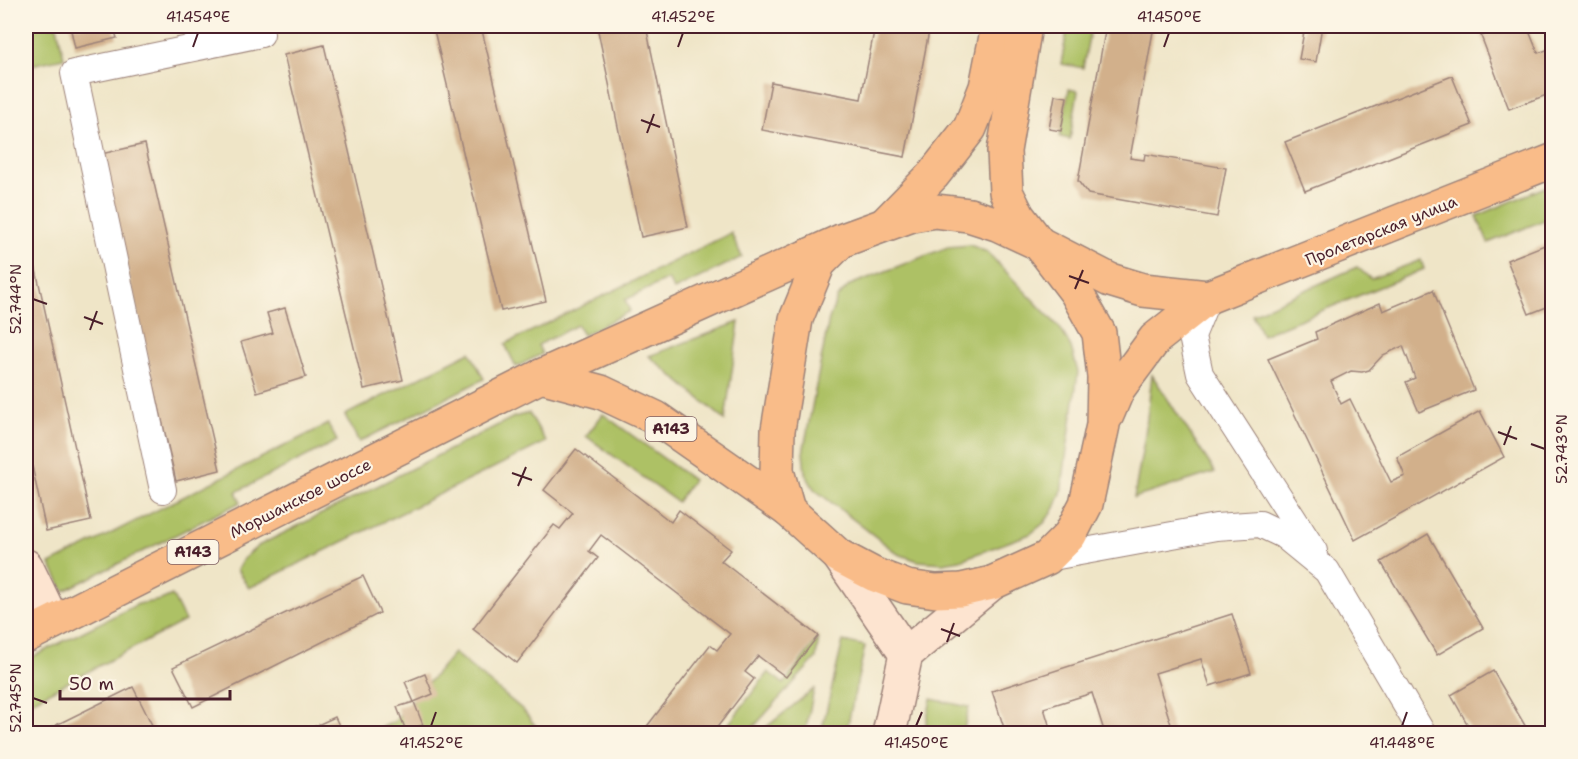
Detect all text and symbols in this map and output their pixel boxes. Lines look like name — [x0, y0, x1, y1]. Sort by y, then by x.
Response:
text: 41.454°E — [166, 7, 230, 27]
text: 41.452°E — [651, 7, 715, 27]
text: 41.450°E — [1137, 7, 1201, 27]
street label: Пролетарская улица — [1302, 190, 1460, 270]
text: 52.744°N — [6, 264, 26, 334]
text: 52.743°N — [1552, 414, 1572, 484]
road number: А143 — [646, 417, 696, 441]
street label: Моршанское шоссе — [226, 454, 375, 543]
road number: А143 — [168, 540, 218, 564]
text: 52.745°N — [6, 663, 26, 733]
scale bar — [60, 663, 230, 701]
text: 50 m — [69, 672, 114, 696]
text: 41.452°E — [399, 733, 463, 753]
text: 41.450°E — [884, 733, 948, 753]
text: 41.448°E — [1369, 733, 1435, 753]

